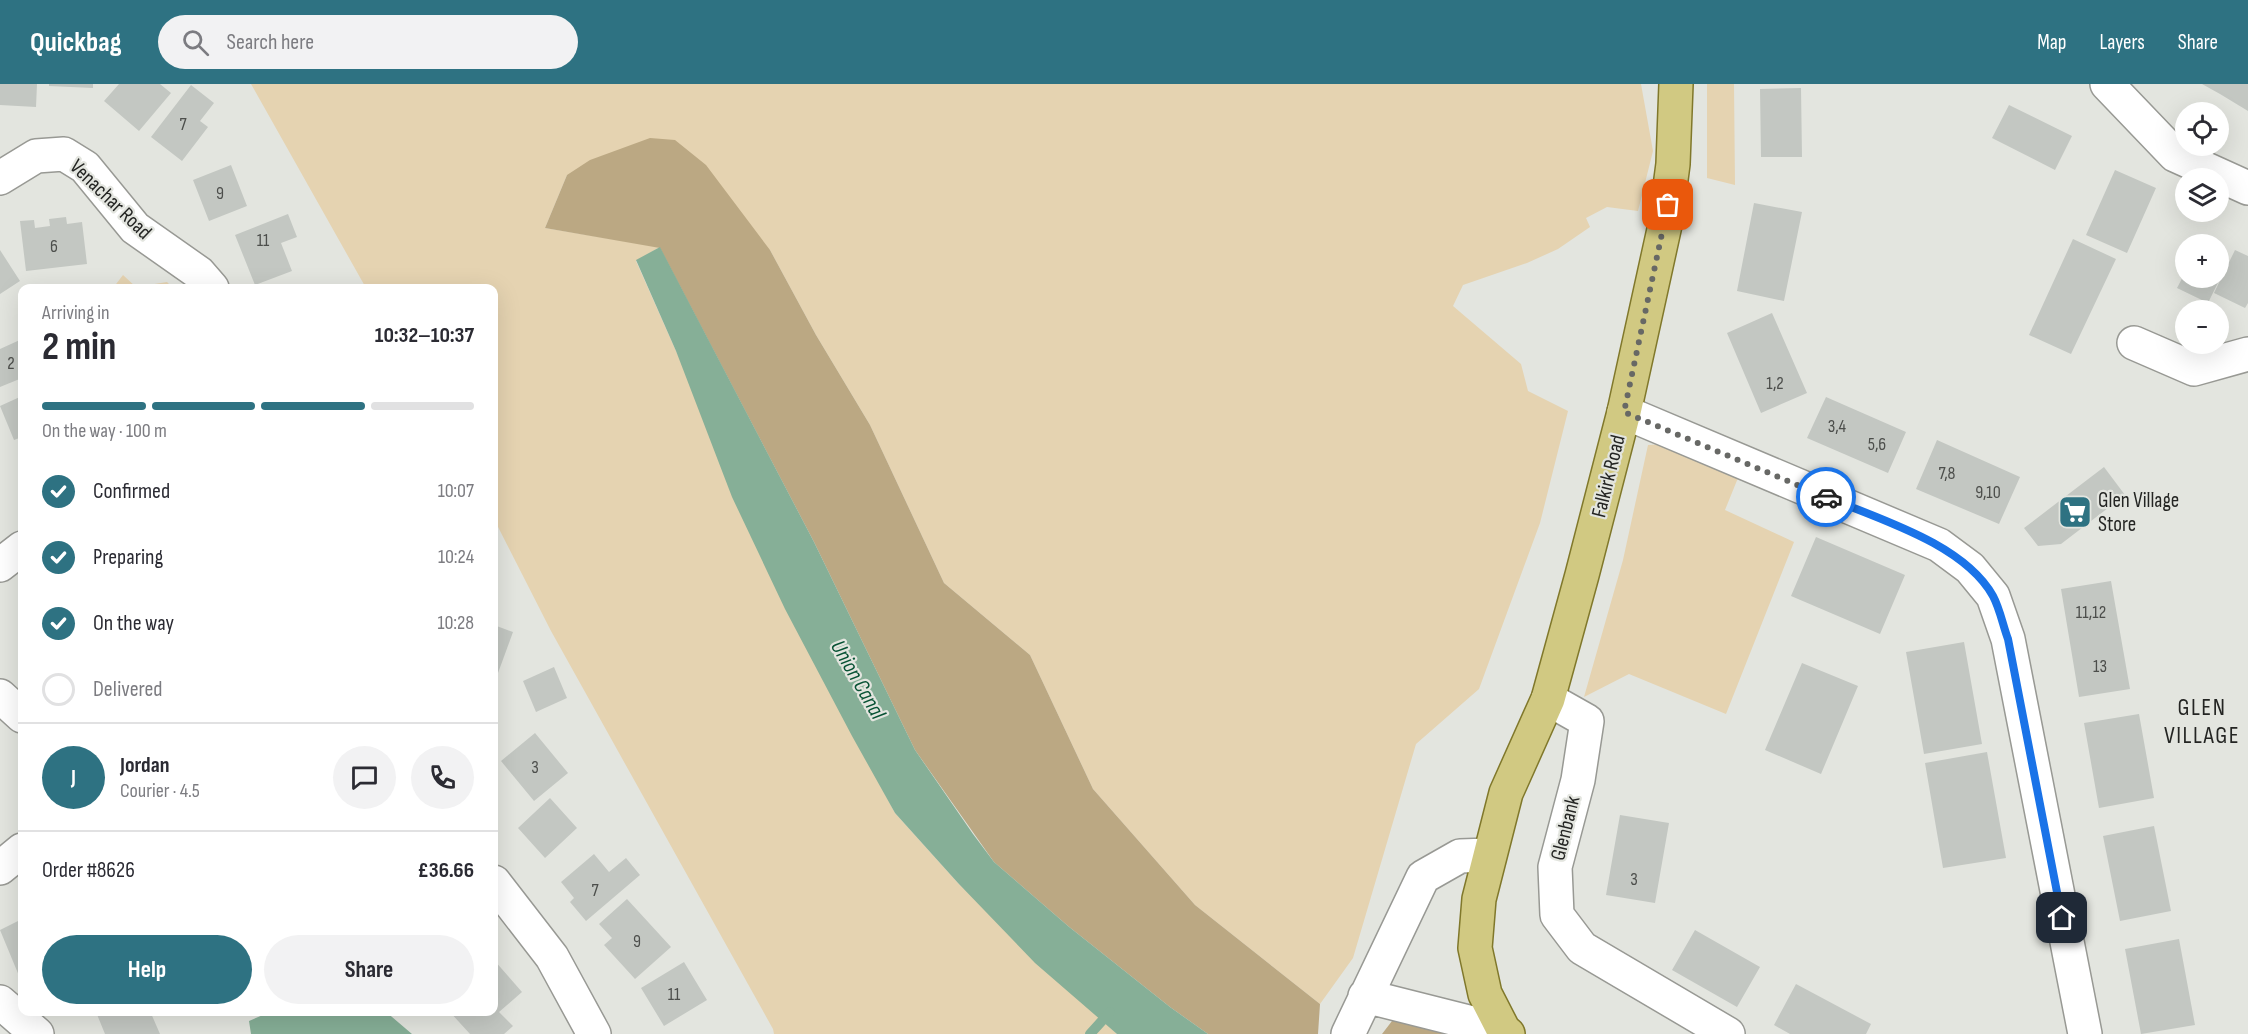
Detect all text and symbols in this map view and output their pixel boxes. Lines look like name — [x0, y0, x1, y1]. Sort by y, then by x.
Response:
search box — [158, 15, 578, 69]
text: Quickbag — [30, 26, 122, 59]
icon: search — [179, 26, 212, 59]
text: Search here — [227, 29, 314, 56]
text: Map — [2037, 30, 2066, 55]
text: Layers — [2099, 30, 2145, 55]
text: Share — [2178, 30, 2218, 55]
map controls — [2175, 102, 2229, 354]
button: locate — [2175, 102, 2229, 156]
house number: 7 — [179, 114, 187, 135]
street label: Venachar Road — [65, 154, 157, 245]
button: layers — [2175, 168, 2229, 222]
pin — [1642, 179, 1693, 230]
house number: 9 — [216, 183, 224, 204]
icon: bag — [1651, 188, 1684, 221]
house number: 11 — [257, 230, 270, 251]
button: + — [2175, 234, 2229, 288]
house number: 6 — [50, 236, 58, 257]
button: − — [2175, 300, 2229, 354]
text: Arriving in — [42, 301, 110, 325]
text: 10:32–10:37 — [375, 322, 474, 349]
text: 2 min — [42, 324, 116, 371]
house number: 2 — [7, 353, 15, 374]
house number: 1,2 — [1766, 373, 1784, 394]
house number: 3,4 — [1828, 416, 1847, 437]
text: On the way · 100 m — [42, 419, 167, 443]
street label: Falkirk Road — [1586, 432, 1631, 520]
house number: 5,6 — [1868, 434, 1886, 455]
house number: 7,8 — [1939, 463, 1956, 484]
courier — [1796, 467, 1856, 527]
icon: check — [42, 475, 75, 508]
text: Confirmed — [93, 478, 170, 505]
text: 10:07 — [438, 479, 474, 503]
icon: car — [1810, 481, 1843, 514]
house number: 9,10 — [1975, 482, 2001, 503]
place label: Glen Village Store — [2098, 488, 2179, 537]
supermarket icon: Glen Village Store — [2057, 494, 2093, 530]
icon: check — [42, 541, 75, 574]
text: Preparing — [93, 544, 163, 571]
text: 10:24 — [438, 545, 474, 569]
house number: 11,12 — [2076, 602, 2106, 623]
icon: check — [42, 607, 75, 640]
text: On the way — [93, 610, 174, 637]
text: 10:28 — [438, 611, 474, 635]
water label: Union Canal — [824, 635, 892, 725]
house number: 13 — [2093, 656, 2107, 677]
text: Delivered — [93, 676, 162, 703]
district label: GLEN VILLAGE — [2164, 693, 2240, 750]
button: chat — [333, 746, 396, 809]
button: phone — [411, 746, 474, 809]
text: Jordan — [120, 752, 169, 779]
house number: 3 — [531, 757, 539, 778]
text: J — [71, 764, 76, 791]
text: Courier · 4.5 — [120, 779, 200, 803]
street label: Glenbank — [1545, 793, 1586, 863]
text: Order #8626 — [42, 857, 135, 884]
text: £36.66 — [418, 857, 474, 884]
house number: 3 — [1630, 869, 1638, 890]
house number: 7 — [591, 880, 599, 901]
pin — [2036, 892, 2087, 943]
icon: home — [2045, 901, 2078, 934]
house number: 9 — [633, 931, 641, 952]
button: Help — [42, 935, 252, 1004]
button: Share — [264, 935, 474, 1004]
house number: 11 — [668, 984, 681, 1005]

